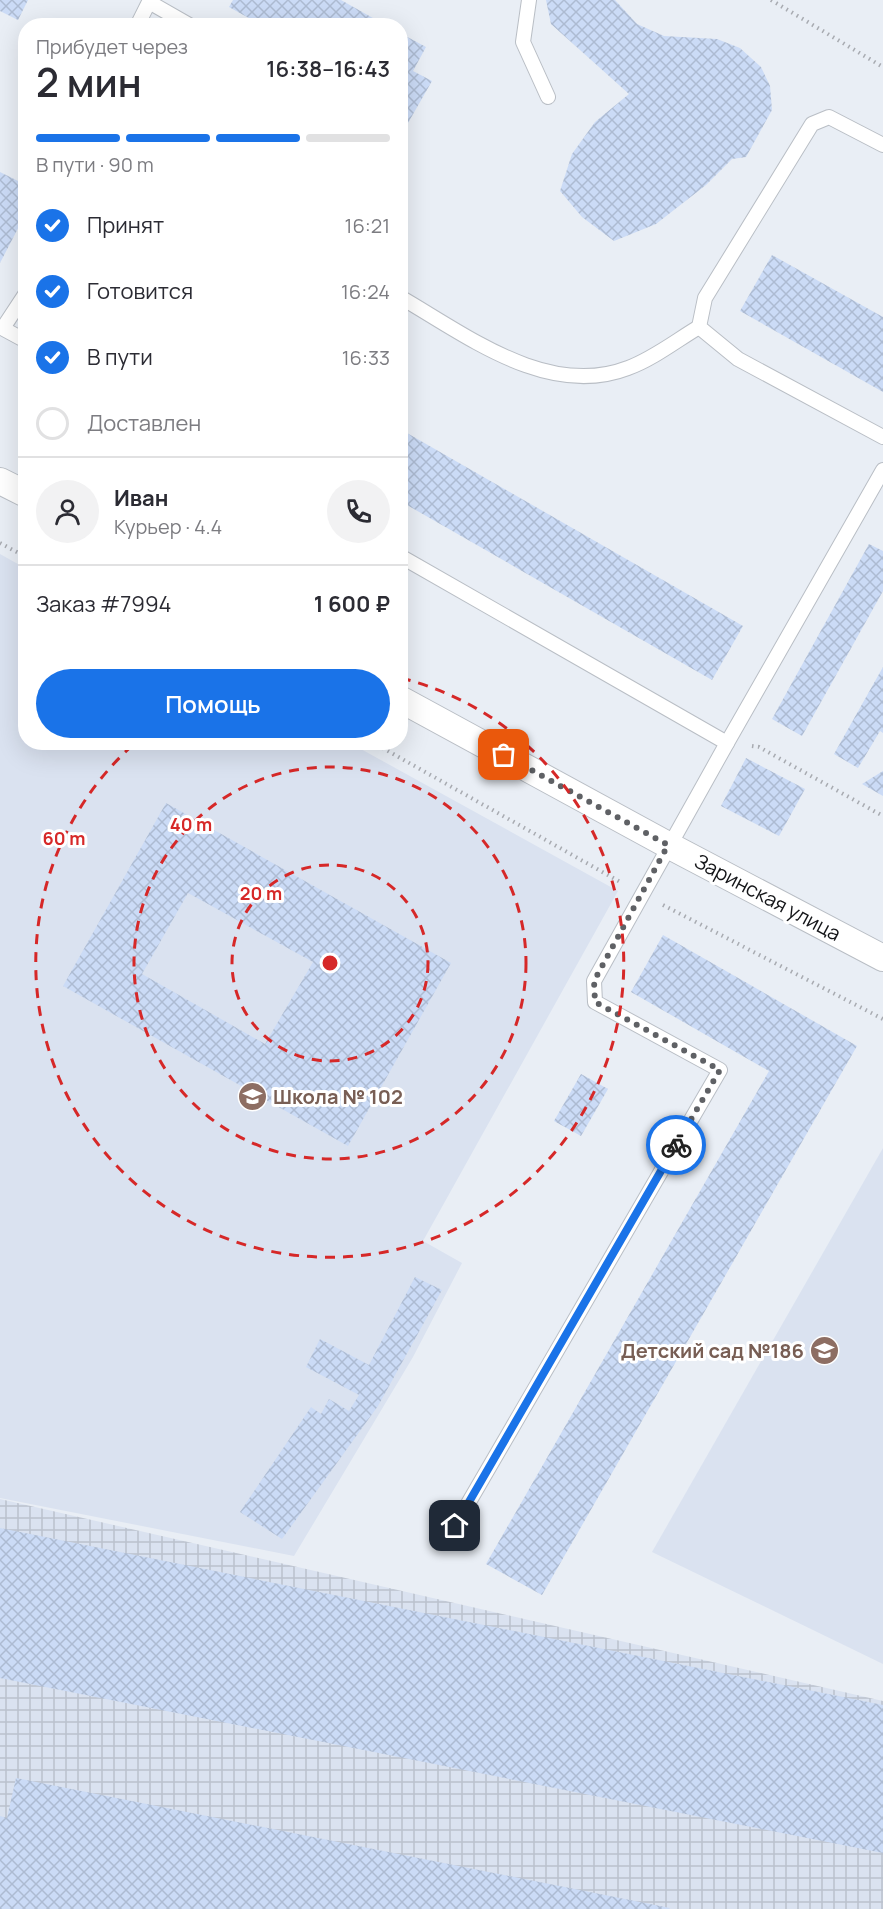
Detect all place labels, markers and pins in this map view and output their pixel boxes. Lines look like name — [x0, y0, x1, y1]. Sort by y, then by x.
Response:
pin — [478, 729, 529, 780]
centre of rings — [320, 953, 340, 973]
school or university icon: Школа № 102 — [236, 1080, 268, 1112]
place label: Школа № 102 — [273, 1083, 403, 1110]
school or university icon: Детский сад №186 — [809, 1334, 841, 1366]
place label: Детский сад №186 — [621, 1337, 804, 1364]
pin — [429, 1500, 480, 1551]

